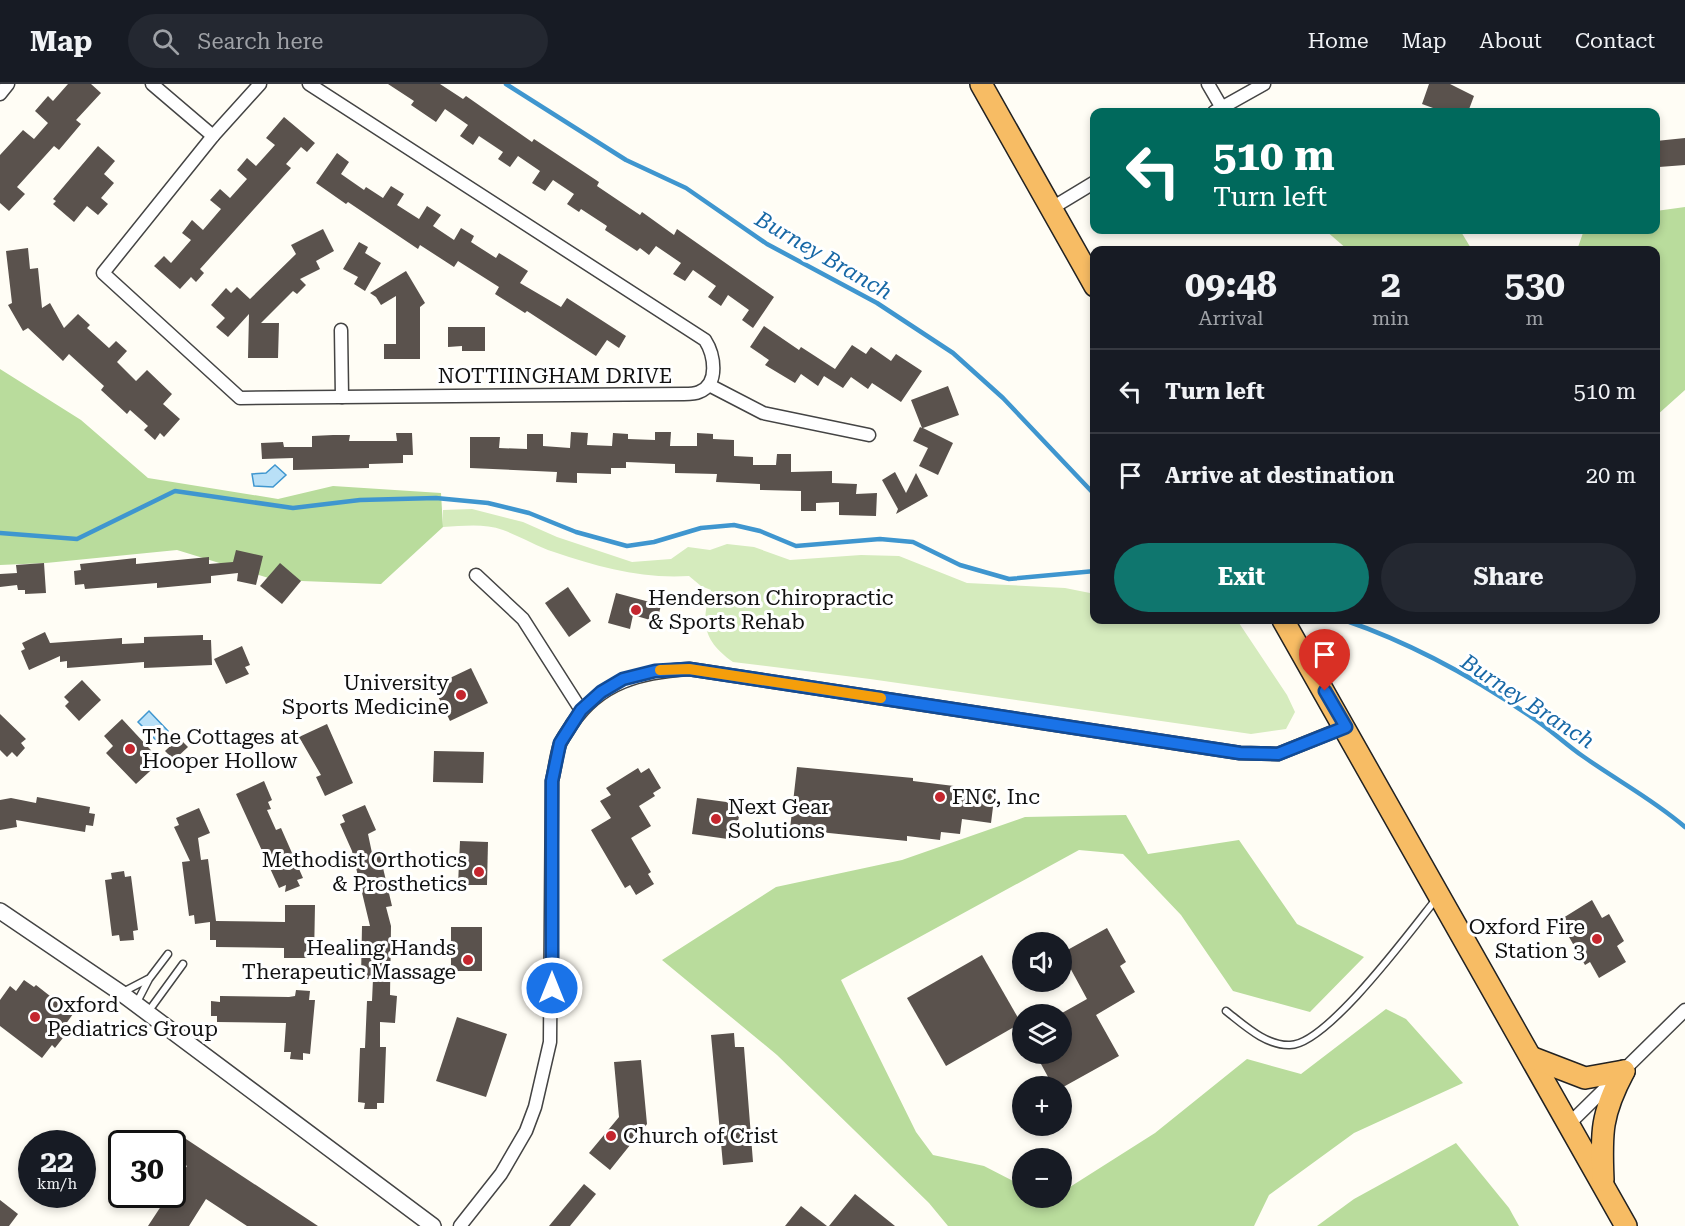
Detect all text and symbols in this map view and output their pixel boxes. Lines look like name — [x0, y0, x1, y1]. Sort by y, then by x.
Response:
search box — [128, 14, 548, 68]
text: Map — [30, 25, 92, 58]
icon: search — [149, 25, 182, 58]
text: Search here — [197, 29, 323, 54]
text: Home — [1308, 29, 1369, 53]
text: Map — [1402, 29, 1447, 53]
text: About — [1480, 29, 1542, 53]
text: Contact — [1575, 29, 1655, 53]
text: 510 m — [1213, 131, 1335, 180]
icon: left — [1114, 132, 1192, 210]
text: Turn left — [1213, 181, 1327, 213]
water label: Burney Branch — [750, 206, 897, 305]
text: 09:48 — [1185, 264, 1277, 306]
text: 2 — [1381, 264, 1401, 306]
text: 530 — [1505, 264, 1565, 306]
text: Arrival — [1198, 306, 1263, 330]
text: min — [1372, 306, 1409, 330]
text: m — [1526, 306, 1544, 330]
street label: NOTTIINGHAM DRIVE — [438, 364, 672, 388]
icon: left — [1114, 375, 1147, 408]
text: Turn left — [1165, 379, 1265, 404]
text: 510 m — [1573, 379, 1636, 404]
icon: arrive — [1114, 459, 1147, 492]
text: Arrive at destination — [1165, 463, 1394, 488]
text: 20 m — [1586, 463, 1636, 488]
button: Exit — [1114, 543, 1369, 612]
button: Share — [1381, 543, 1636, 612]
place label: Henderson Chiropractic & Sports Rehab — [648, 586, 894, 634]
marker: Henderson Chiropractic & Sports Rehab — [629, 603, 643, 617]
pin — [1299, 629, 1350, 691]
icon: arrive — [1308, 638, 1341, 671]
water label: Burney Branch — [1456, 649, 1599, 754]
place label: University Sports Medicine — [282, 671, 450, 719]
marker: University Sports Medicine — [454, 688, 468, 702]
place label: The Cottages at Hooper Hollow — [142, 725, 299, 773]
marker: The Cottages at Hooper Hollow — [123, 742, 137, 756]
place label: FNC, Inc — [952, 785, 1040, 809]
marker: FNC, Inc — [933, 790, 947, 804]
place label: Next Gear Solutions — [728, 795, 830, 843]
marker: Next Gear Solutions — [709, 812, 723, 826]
place label: Methodist Orthotics & Prosthetics — [262, 848, 467, 896]
marker: Methodist Orthotics & Prosthetics — [472, 865, 486, 879]
place label: Oxford Fire Station 3 — [1469, 915, 1585, 963]
map controls — [1012, 932, 1072, 1208]
button: sound — [1012, 932, 1072, 992]
marker: Oxford Fire Station 3 — [1590, 932, 1604, 946]
place label: Healing Hands Therapeutic Massage — [242, 936, 456, 984]
marker: Healing Hands Therapeutic Massage — [461, 953, 475, 967]
position arrow — [520, 956, 584, 1020]
place label: Oxford Pediatrics Group — [47, 993, 218, 1041]
button: layers — [1012, 1004, 1072, 1064]
marker: Oxford Pediatrics Group — [28, 1010, 42, 1024]
button: + — [1012, 1076, 1072, 1136]
place label: Church of Crist — [623, 1124, 778, 1148]
marker: Church of Crist — [604, 1129, 618, 1143]
speed limit sign: 30 — [108, 1130, 186, 1208]
text: 22 — [40, 1144, 74, 1179]
button: − — [1012, 1148, 1072, 1208]
text: km/h — [37, 1175, 77, 1193]

